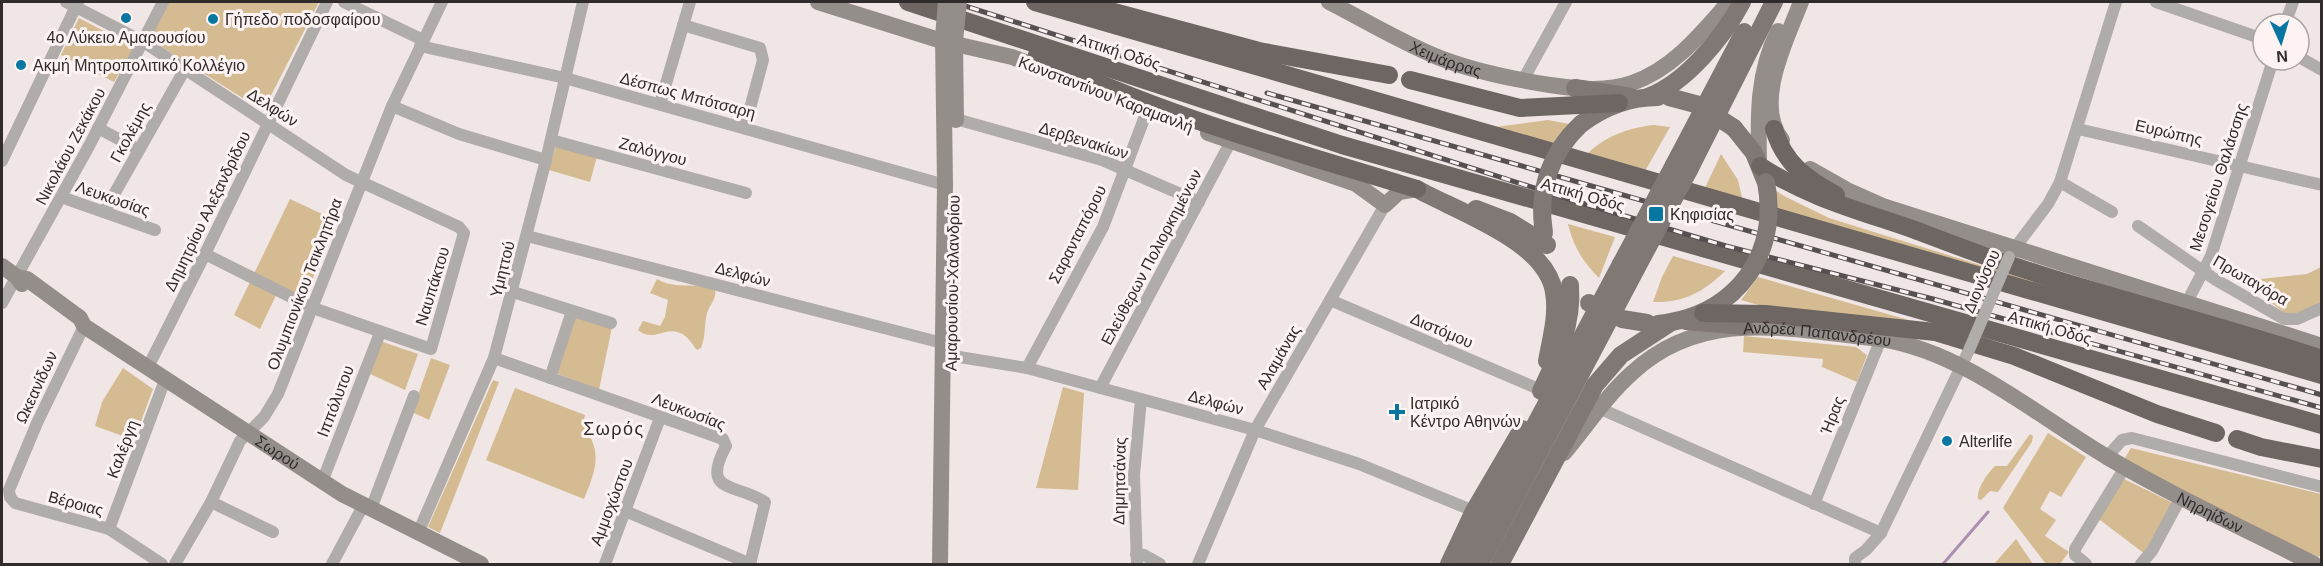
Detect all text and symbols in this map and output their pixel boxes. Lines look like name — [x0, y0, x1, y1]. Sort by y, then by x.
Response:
marker: 4ο Λύκειο Αμαρουσίου — [119, 11, 133, 25]
place label: Γήπεδο ποδοσφαίρου — [225, 11, 380, 28]
marker: Γήπεδο ποδοσφαίρου — [206, 12, 220, 26]
north arrow — [2251, 12, 2311, 72]
place label: 4ο Λύκειο Αμαρουσίου — [47, 29, 205, 46]
street label: Αττική Οδός — [1075, 30, 1163, 73]
street label: Χειμάρρας — [1407, 38, 1483, 80]
text: N — [2276, 48, 2288, 65]
street label: Κωνσταντίνου Καραμανλή — [1016, 53, 1196, 136]
place label: Ακμή Μητροπολιτικό Κολλέγιο — [33, 57, 245, 74]
marker: Ακμή Μητροπολιτικό Κολλέγιο — [14, 58, 28, 72]
street label: Δέσπως Μπότσαρη — [618, 69, 757, 122]
street label: Νικολάου Ζεκάκου — [32, 85, 108, 208]
street label: Δελφών — [244, 85, 301, 130]
street label: Γκολέμης — [107, 99, 154, 165]
street label: Μεσογείου Θαλάσσης — [2186, 101, 2251, 254]
street label: Ευρώπης — [2134, 117, 2204, 149]
street label: Δερβενακίων — [1037, 119, 1131, 162]
street label: Δημητρίου Αλεξανδρίδου — [161, 128, 255, 294]
street label: Ζαλόγγου — [617, 134, 689, 169]
street label: Ελεύθερων Πολιορκημένων — [1098, 167, 1205, 348]
street label: Αττική Οδός — [1539, 174, 1627, 215]
street label: Λευκωσίας — [74, 178, 152, 219]
street label: Σαρανταπόρου — [1045, 182, 1109, 286]
street label: Αμαρουσίου-Χαλανδρίου — [942, 195, 963, 371]
street label: Ολυμπιονίκου Τσικλητήρα — [264, 196, 345, 372]
marker: Κηφισίας — [1647, 205, 1665, 223]
place label: Κηφισίας — [1670, 206, 1734, 223]
street label: Υμηττού — [487, 239, 518, 299]
street label: Ναυπάκτου — [412, 245, 453, 328]
street label: Διονύσου — [1960, 247, 2003, 315]
street label: Πρωταγόρα — [2210, 252, 2291, 309]
street label: Δελφών — [713, 259, 772, 290]
street label: Αττική Οδός — [2006, 307, 2094, 348]
street label: Διστόμου — [1408, 310, 1476, 351]
street label: Ανδρέα Παπανδρέου — [1743, 319, 1893, 350]
street label: Αλαμάνας — [1253, 322, 1304, 392]
street label: Ωκεανίδων — [12, 349, 60, 426]
street label: Ιππόλυτου — [314, 363, 357, 439]
street label: Δελφών — [1186, 387, 1245, 418]
street label: Λευκωσίας — [650, 390, 728, 433]
street label: Ήρας — [1817, 393, 1848, 438]
place label: Ιατρικό Κέντρο Αθηνών — [1410, 395, 1521, 430]
marker: Ιατρικό Κέντρο Αθηνών — [1388, 403, 1406, 421]
street label: Καλέργη — [104, 418, 141, 481]
district label: Σωρός — [583, 419, 645, 439]
street label: Σωρού — [252, 432, 303, 473]
place label: Alterlife — [1959, 433, 2012, 450]
marker: Alterlife — [1940, 434, 1954, 448]
street label: Δημητσάνας — [1110, 437, 1129, 525]
street label: Αμμοχώστου — [587, 456, 636, 548]
street label: Βέροιας — [46, 488, 106, 519]
street label: Νηρηίδων — [2174, 489, 2246, 536]

